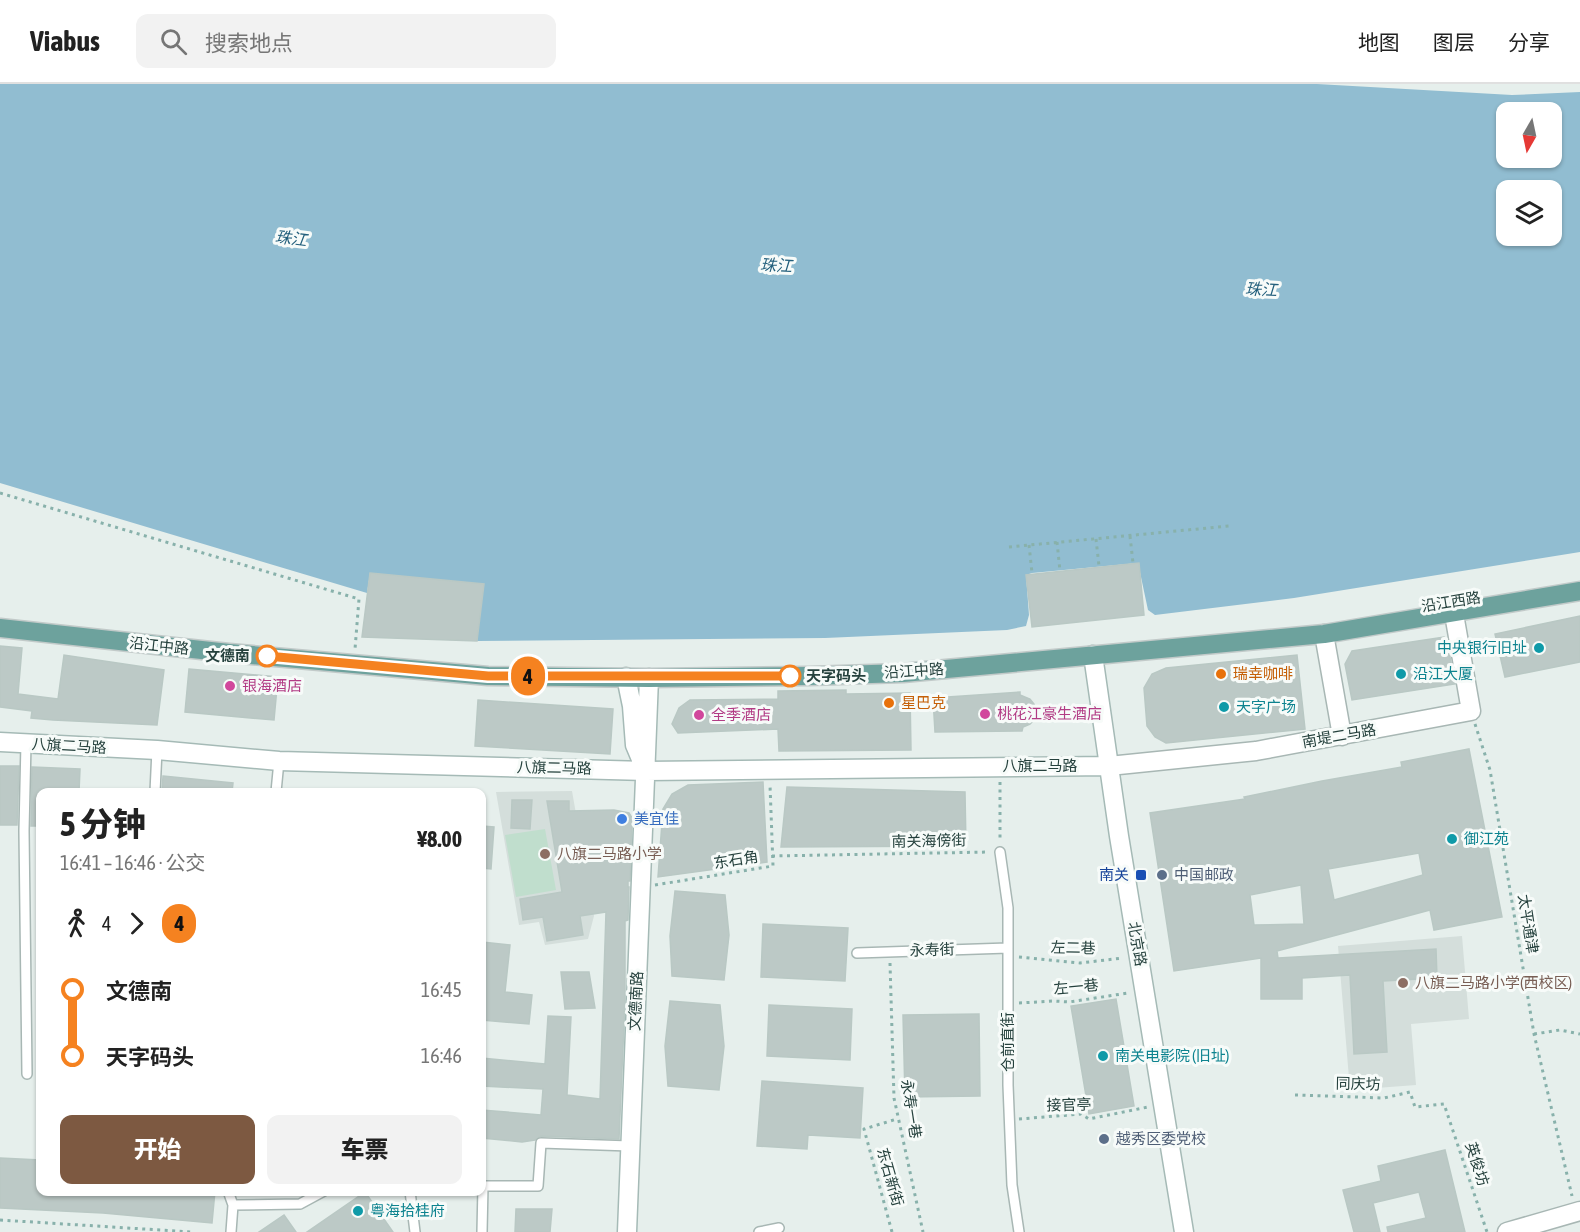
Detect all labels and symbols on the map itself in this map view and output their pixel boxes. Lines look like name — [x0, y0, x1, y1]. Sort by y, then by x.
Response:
north arrow — [1496, 102, 1562, 168]
water label: 珠江 — [274, 227, 310, 249]
water label: 珠江 — [760, 255, 794, 275]
water label: 珠江 — [1245, 279, 1279, 299]
street label: 沿江西路 — [1420, 588, 1482, 615]
street label: 沿江中路 — [128, 634, 190, 657]
place label: 中央银行旧址 — [1437, 639, 1527, 656]
marker: 中央银行旧址 — [1532, 641, 1546, 655]
marker: 文德南 — [256, 645, 278, 667]
place label: 文德南 — [205, 647, 250, 664]
line badge: 4 — [508, 656, 548, 696]
street label: 沿江中路 — [883, 660, 944, 681]
marker: 天字码头 — [779, 665, 801, 687]
place label: 瑞幸咖啡 — [1233, 665, 1293, 682]
place label: 沿江大厦 — [1413, 665, 1473, 682]
place label: 天字码头 — [806, 667, 866, 684]
marker: 瑞幸咖啡 — [1214, 667, 1228, 681]
marker: 沿江大厦 — [1394, 667, 1408, 681]
place label: 银海酒店 — [242, 677, 302, 694]
marker: 银海酒店 — [223, 679, 237, 693]
place label: 星巴克 — [901, 694, 946, 711]
marker: 星巴克 — [882, 696, 896, 710]
place label: 天字广场 — [1236, 698, 1296, 715]
marker: 天字广场 — [1217, 700, 1231, 714]
place label: 桃花江豪生酒店 — [997, 705, 1102, 722]
place label: 全季酒店 — [711, 706, 771, 723]
marker: 桃花江豪生酒店 — [978, 707, 992, 721]
marker: 全季酒店 — [692, 708, 706, 722]
street label: 南堤二马路 — [1300, 721, 1377, 750]
street label: 八旗二马路 — [31, 735, 107, 756]
street label: 八旗二马路 — [1002, 757, 1078, 774]
street label: 八旗二马路 — [516, 758, 592, 777]
place label: 美宜佳 — [634, 810, 679, 827]
marker: 美宜佳 — [615, 812, 629, 826]
place label: 御江苑 — [1464, 830, 1509, 847]
street label: 南关海傍街 — [891, 831, 967, 850]
marker: 御江苑 — [1445, 832, 1459, 846]
place label: 八旗二马路小学 — [557, 845, 662, 862]
marker: 八旗二马路小学 — [538, 847, 552, 861]
street label: 东石角 — [712, 848, 759, 871]
place label: 南关 — [1099, 866, 1129, 883]
place label: 中国邮政 — [1174, 866, 1234, 883]
marker: 南关 — [1134, 868, 1148, 882]
marker: 中国邮政 — [1155, 868, 1169, 882]
street label: 太平通津 — [1515, 893, 1542, 955]
street label: 北京路 — [1125, 920, 1150, 968]
street label: 左二巷 — [1050, 939, 1096, 956]
street label: 永寿街 — [909, 940, 955, 959]
street label: 文德南路 — [625, 971, 646, 1031]
place label: 八旗二马路小学(西校区) — [1415, 974, 1572, 991]
street label: 左一巷 — [1053, 976, 1099, 997]
marker: 八旗二马路小学(西校区) — [1396, 976, 1410, 990]
street label: 仓前直街 — [999, 1012, 1016, 1072]
place label: 南关电影院 (旧址) — [1115, 1047, 1229, 1064]
marker: 南关电影院 (旧址) — [1096, 1049, 1110, 1063]
street label: 同庆坊 — [1335, 1075, 1381, 1092]
street label: 永寿一巷 — [898, 1078, 925, 1140]
street label: 接官亭 — [1046, 1096, 1092, 1113]
place label: 越秀区委党校 — [1116, 1130, 1206, 1147]
marker: 越秀区委党校 — [1097, 1132, 1111, 1146]
street label: 英俊坊 — [1462, 1140, 1493, 1188]
street label: 东石新街 — [874, 1146, 907, 1208]
place label: 粤海拾桂府 — [370, 1202, 445, 1219]
marker: 粤海拾桂府 — [351, 1204, 365, 1218]

